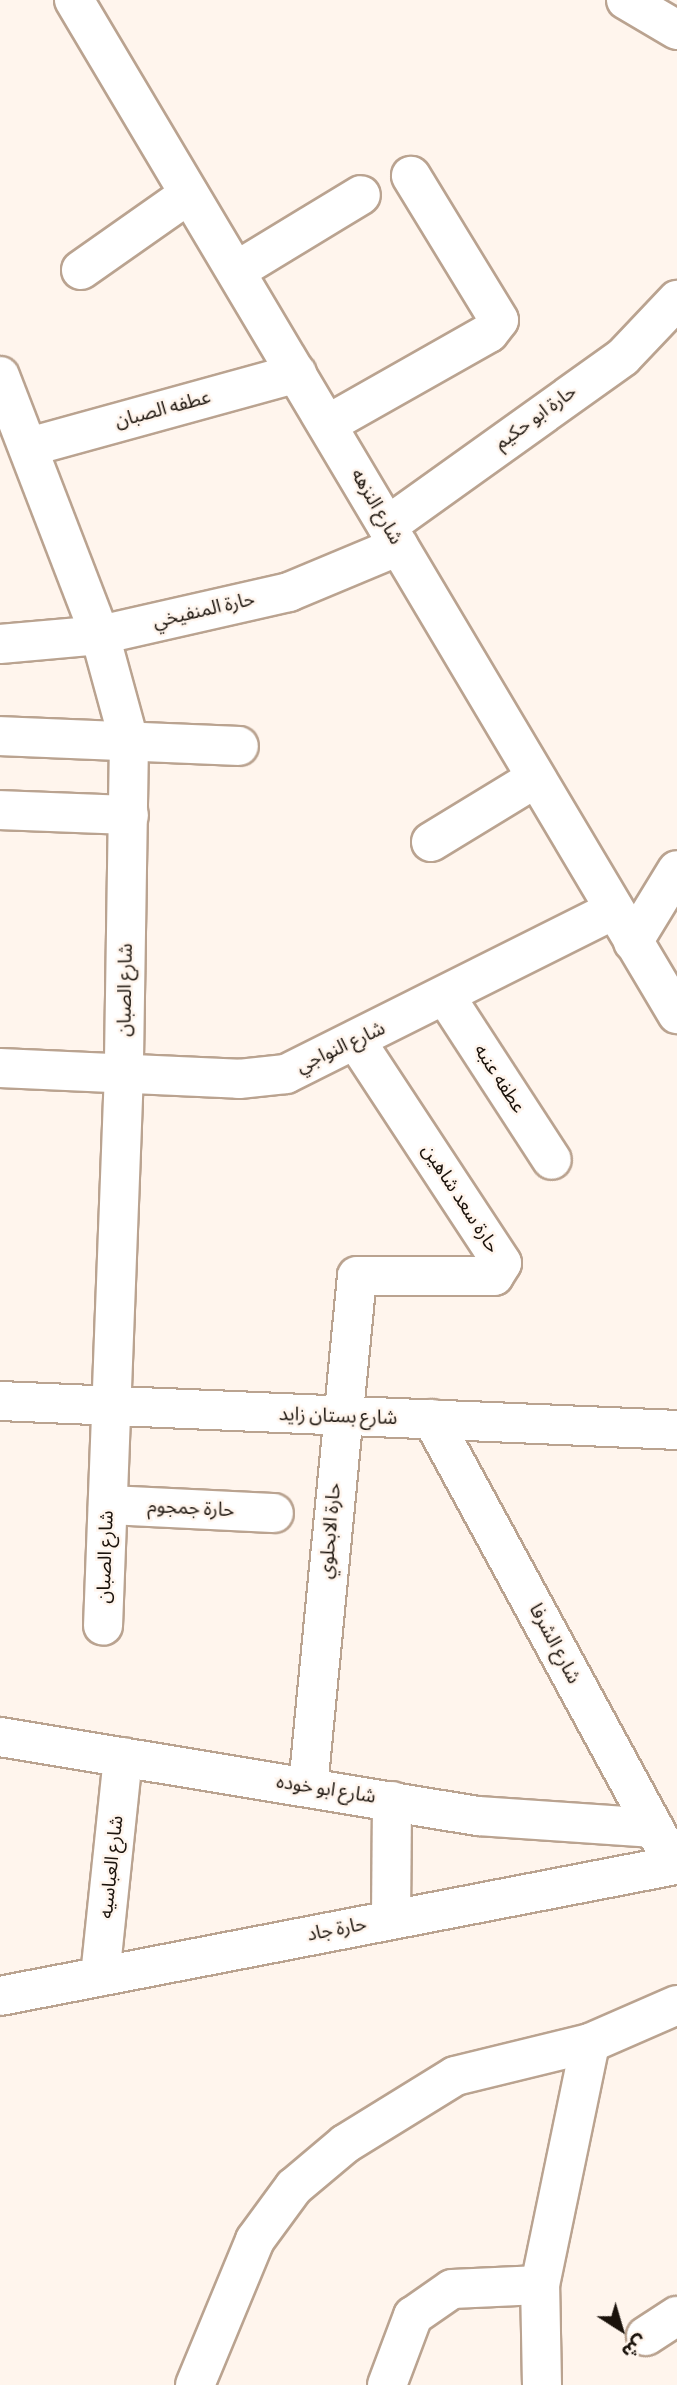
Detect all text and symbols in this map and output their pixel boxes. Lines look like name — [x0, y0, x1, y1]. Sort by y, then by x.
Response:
street label: حارة ابو حكيم — [491, 381, 581, 455]
street label: عطفه الصبان — [113, 386, 213, 434]
street label: شارع النزهه — [345, 465, 407, 549]
street label: حارة المنفيخي — [151, 588, 257, 634]
street label: شارع الصبان — [114, 943, 138, 1037]
street label: شارع النواجي — [293, 1017, 389, 1079]
street label: عطفه عنبه — [468, 1040, 530, 1118]
street label: حارة سعد شاهين — [416, 1140, 504, 1258]
street label: شارع بستان زايد — [278, 1404, 398, 1430]
street label: حارة الابحلوي — [315, 1482, 347, 1580]
street label: حارة جمجوم — [147, 1495, 235, 1523]
street label: شارع الصبان — [93, 1510, 119, 1604]
street label: شارع الشرفا — [523, 1600, 585, 1688]
street label: شارع ابو خوده — [275, 1771, 377, 1809]
street label: شارع العباسيه — [95, 1814, 129, 1920]
street label: حارة جاد — [305, 1913, 369, 1947]
north arrow — [586, 2294, 656, 2364]
text: ش — [615, 2328, 652, 2365]

